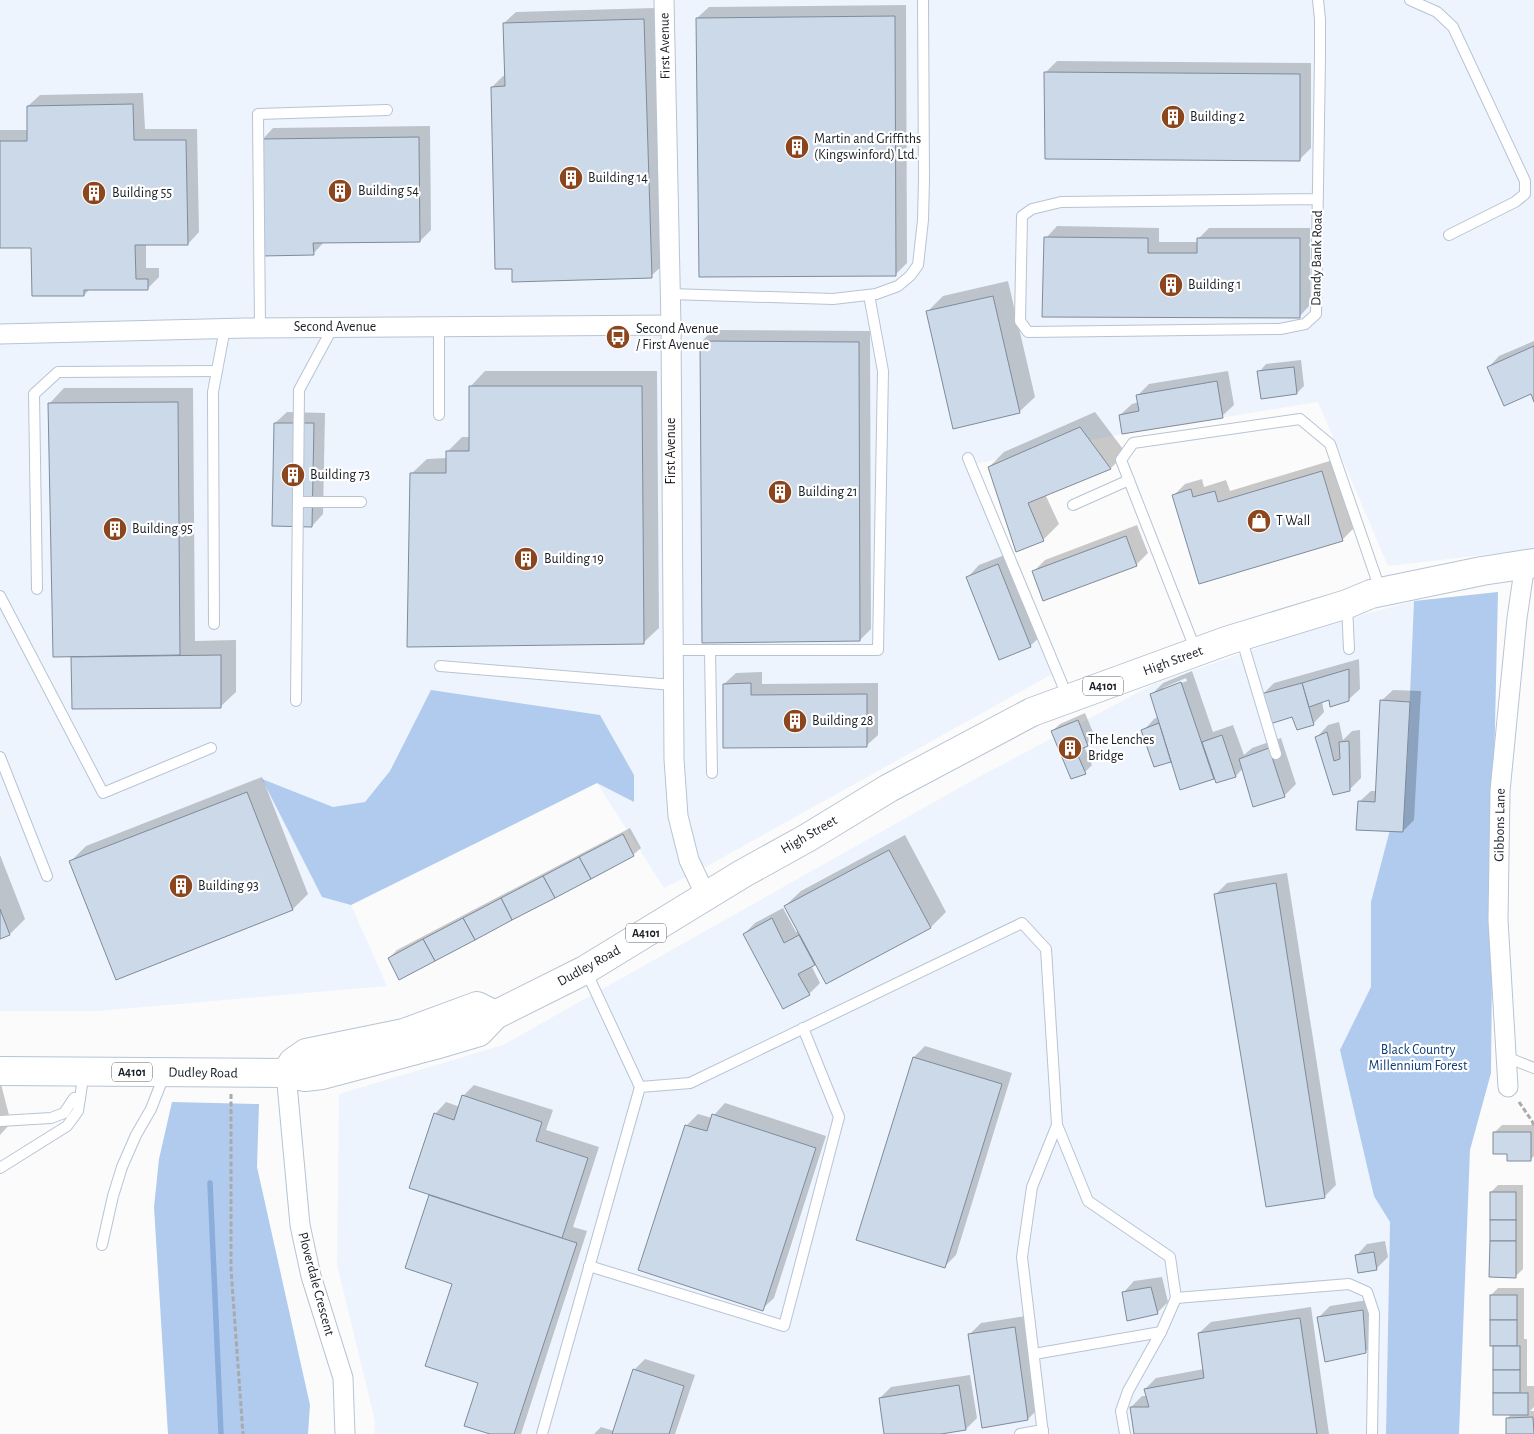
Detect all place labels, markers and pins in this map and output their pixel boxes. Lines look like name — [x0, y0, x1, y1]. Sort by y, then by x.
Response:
building icon: Building 2 — [1160, 104, 1186, 130]
place label: Building 2 — [1190, 110, 1245, 124]
place label: Martin and Griffiths (Kingswinford) Ltd. — [814, 132, 921, 162]
building icon: Martin and Griffiths (Kingswinford) Ltd. — [784, 134, 810, 160]
building icon: Building 14 — [558, 165, 584, 191]
place label: Building 14 — [588, 171, 648, 185]
building icon: Building 54 — [327, 178, 353, 204]
building icon: Building 55 — [81, 180, 107, 206]
place label: Building 54 — [358, 184, 419, 198]
place label: Building 55 — [112, 186, 172, 200]
building icon: Building 1 — [1158, 272, 1184, 298]
place label: Building 1 — [1188, 278, 1241, 292]
place label: Second Avenue / First Avenue — [636, 322, 719, 352]
bus stop icon: Second Avenue / First Avenue — [605, 324, 631, 350]
building icon: Building 73 — [280, 462, 306, 488]
place label: Building 73 — [310, 468, 370, 482]
building icon: Building 21 — [767, 479, 793, 505]
place label: Building 21 — [798, 485, 858, 499]
shop icon: T Wall — [1246, 508, 1272, 534]
place label: T Wall — [1276, 514, 1310, 528]
building icon: Building 95 — [102, 516, 128, 542]
place label: Building 95 — [132, 522, 193, 536]
building icon: Building 19 — [513, 546, 539, 572]
place label: Building 19 — [544, 552, 604, 566]
building icon: Building 28 — [782, 708, 808, 734]
place label: Building 28 — [812, 714, 874, 728]
place label: The Lenches Bridge — [1088, 733, 1154, 763]
building icon: The Lenches Bridge — [1057, 735, 1083, 761]
building icon: Building 93 — [168, 873, 194, 899]
place label: Building 93 — [198, 879, 259, 893]

